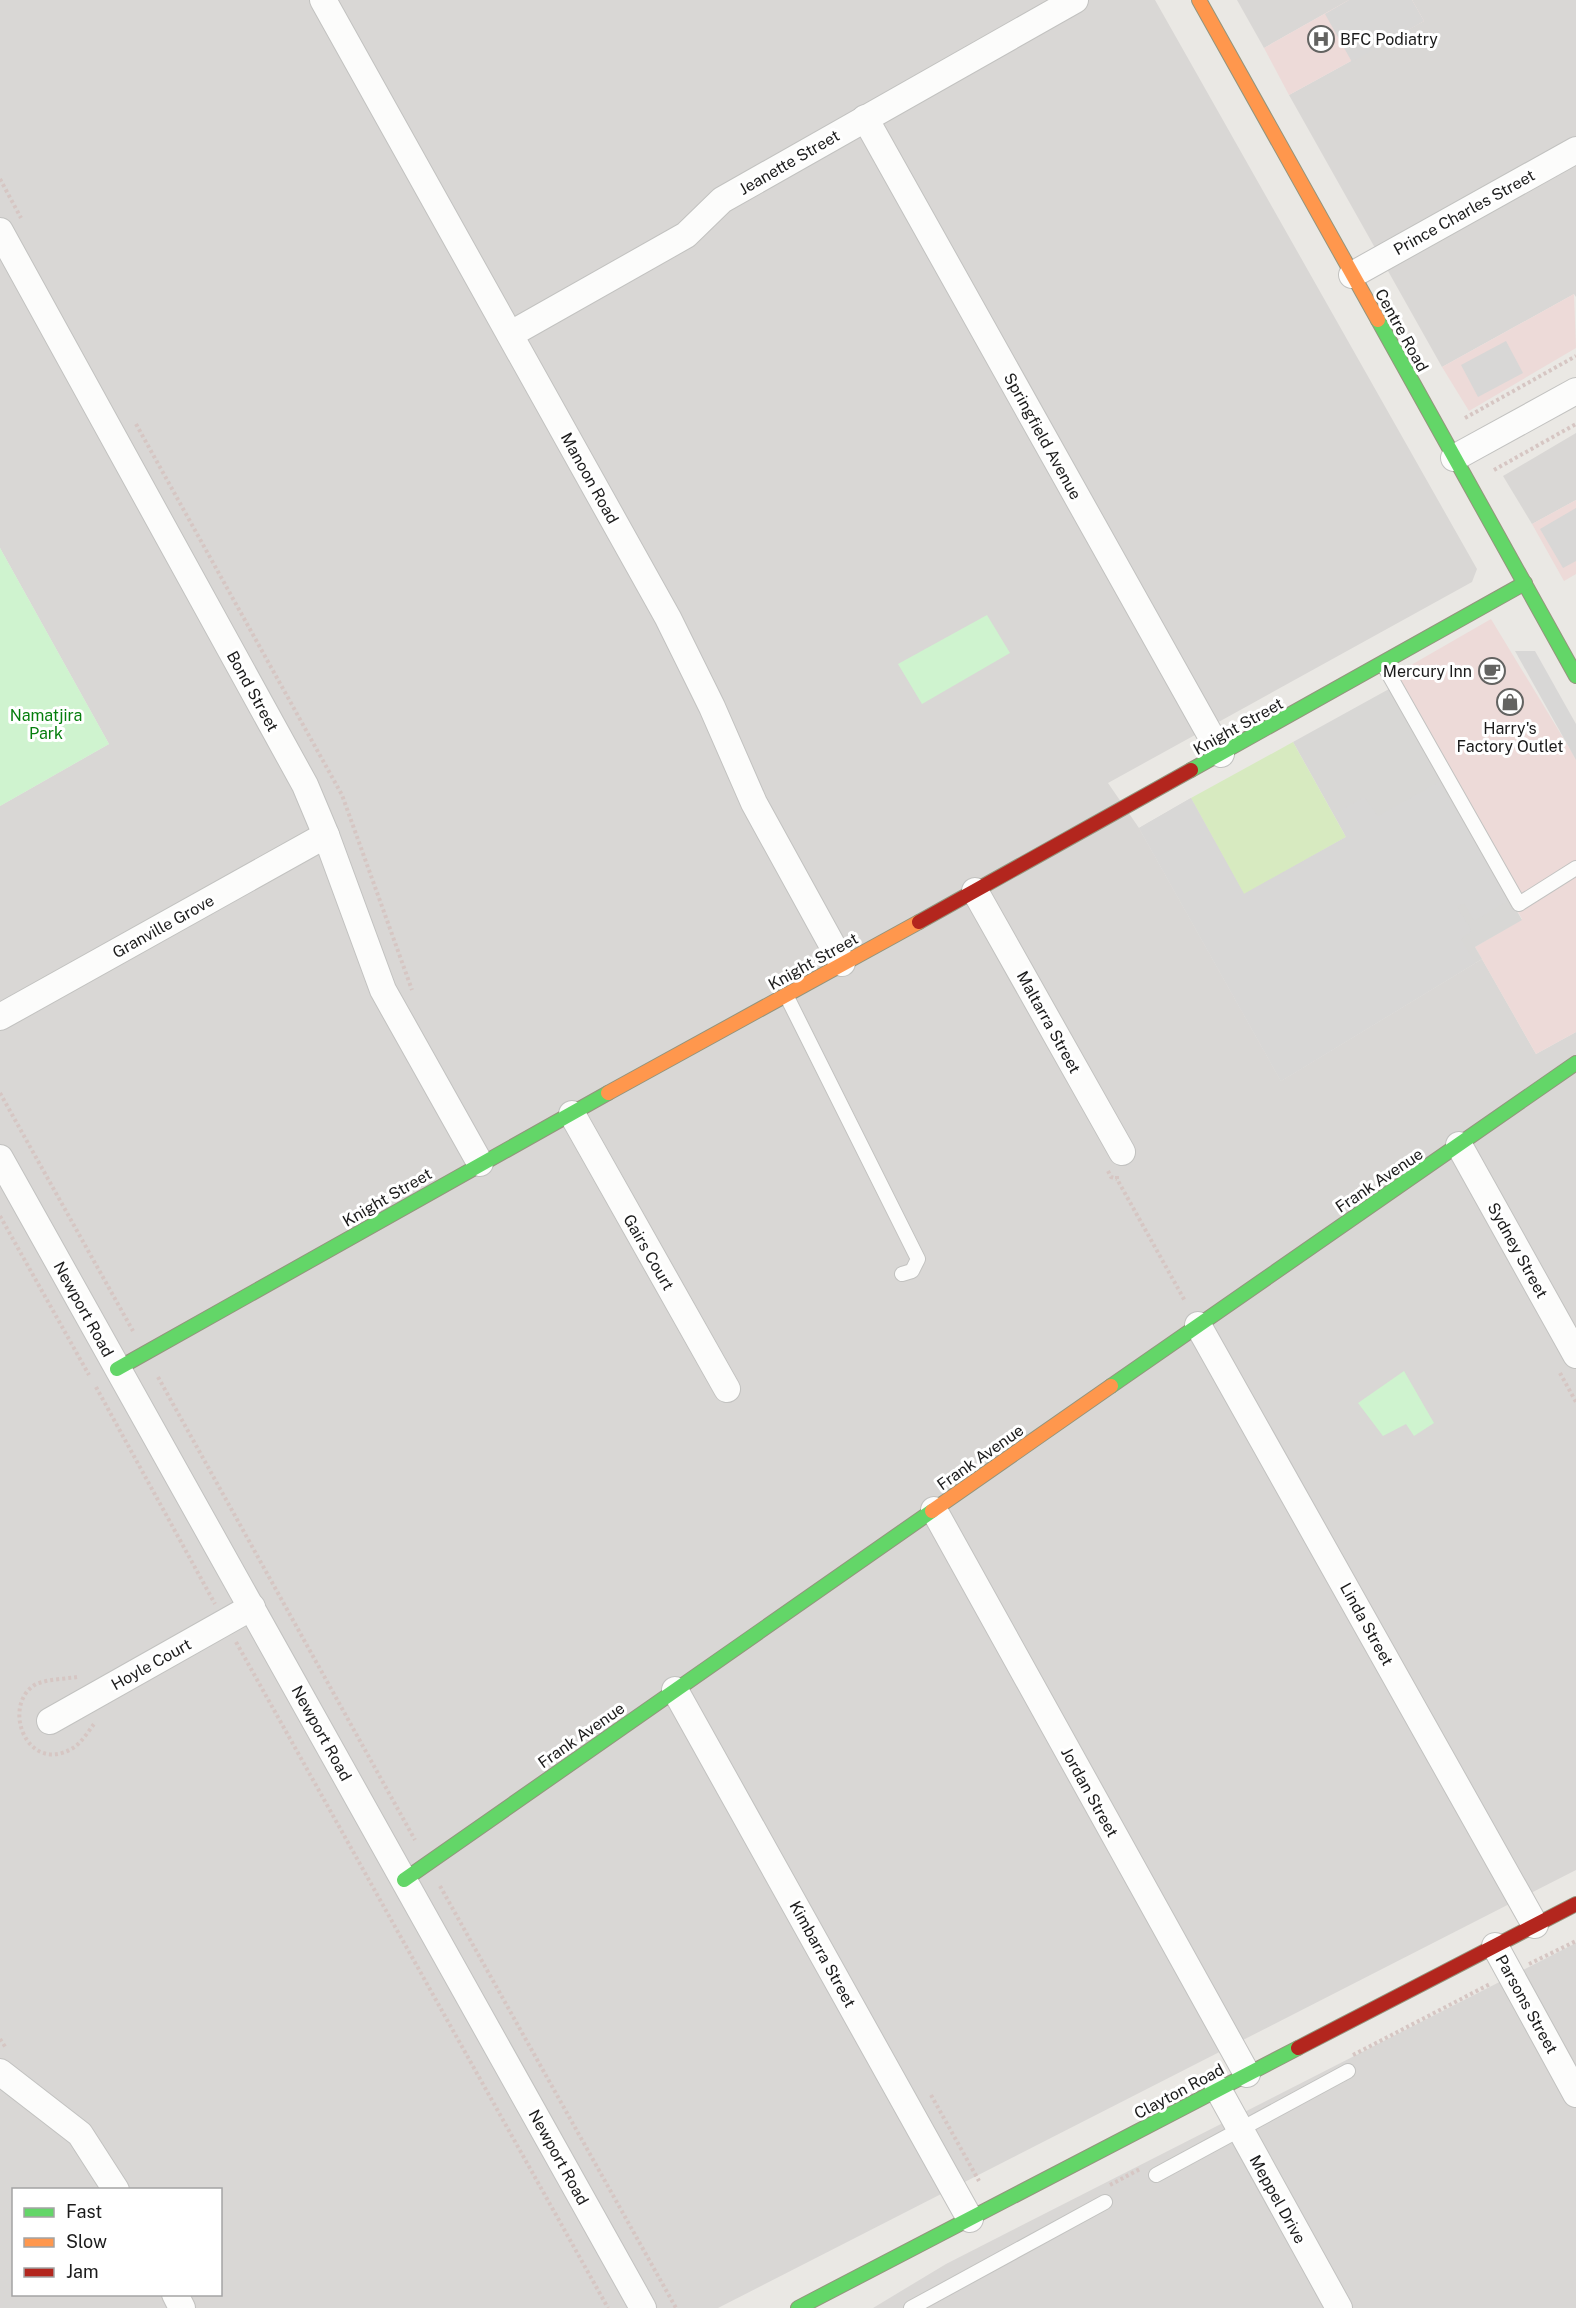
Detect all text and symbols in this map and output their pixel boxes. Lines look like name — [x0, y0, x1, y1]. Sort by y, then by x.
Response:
hospital icon: BFC Podiatry — [1306, 24, 1336, 54]
place label: BFC Podiatry — [1340, 30, 1438, 49]
street label: Jeanette Street — [736, 126, 843, 199]
street label: Prince Charles Street — [1390, 166, 1538, 259]
street label: Centre Road — [1371, 285, 1432, 375]
street label: Springfield Avenue — [1000, 370, 1085, 503]
street label: Manoon Road — [557, 429, 622, 527]
street label: Bond Street — [223, 648, 283, 735]
cafe icon: Mercury Inn — [1477, 656, 1507, 686]
place label: Mercury Inn — [1383, 662, 1472, 681]
shop icon: Harry's Factory Outlet — [1495, 687, 1525, 717]
street label: Knight Street — [1190, 694, 1286, 759]
park label: Namatjira Park — [10, 706, 82, 743]
place label: Harry's Factory Outlet — [1456, 719, 1564, 756]
street label: Granville Grove — [109, 891, 217, 962]
street label: Knight Street — [765, 929, 861, 994]
street label: Maltarra Street — [1013, 968, 1084, 1077]
street label: Frank Avenue — [1332, 1144, 1427, 1217]
street label: Knight Street — [339, 1164, 435, 1231]
street label: Sydney Street — [1484, 1199, 1552, 1301]
street label: Gairs Court — [619, 1211, 678, 1294]
street label: Newport Road — [50, 1258, 118, 1360]
street label: Frank Avenue — [933, 1421, 1027, 1494]
street label: Linda Street — [1336, 1580, 1397, 1669]
street label: Hoyle Court — [108, 1635, 195, 1694]
street label: Newport Road — [288, 1682, 356, 1784]
street label: Frank Avenue — [534, 1699, 628, 1772]
street label: Jordan Street — [1057, 1744, 1122, 1840]
street label: Kimbarra Street — [785, 1898, 860, 2011]
street label: Parsons Street — [1492, 1952, 1562, 2057]
street label: Clayton Road — [1131, 2060, 1227, 2123]
street label: Newport Road — [525, 2106, 593, 2208]
street label: Meppel Drive — [1245, 2152, 1310, 2247]
legend — [12, 2188, 222, 2296]
text: Fast — [66, 2201, 102, 2222]
text: Slow — [66, 2231, 107, 2252]
text: Jam — [66, 2261, 99, 2282]

